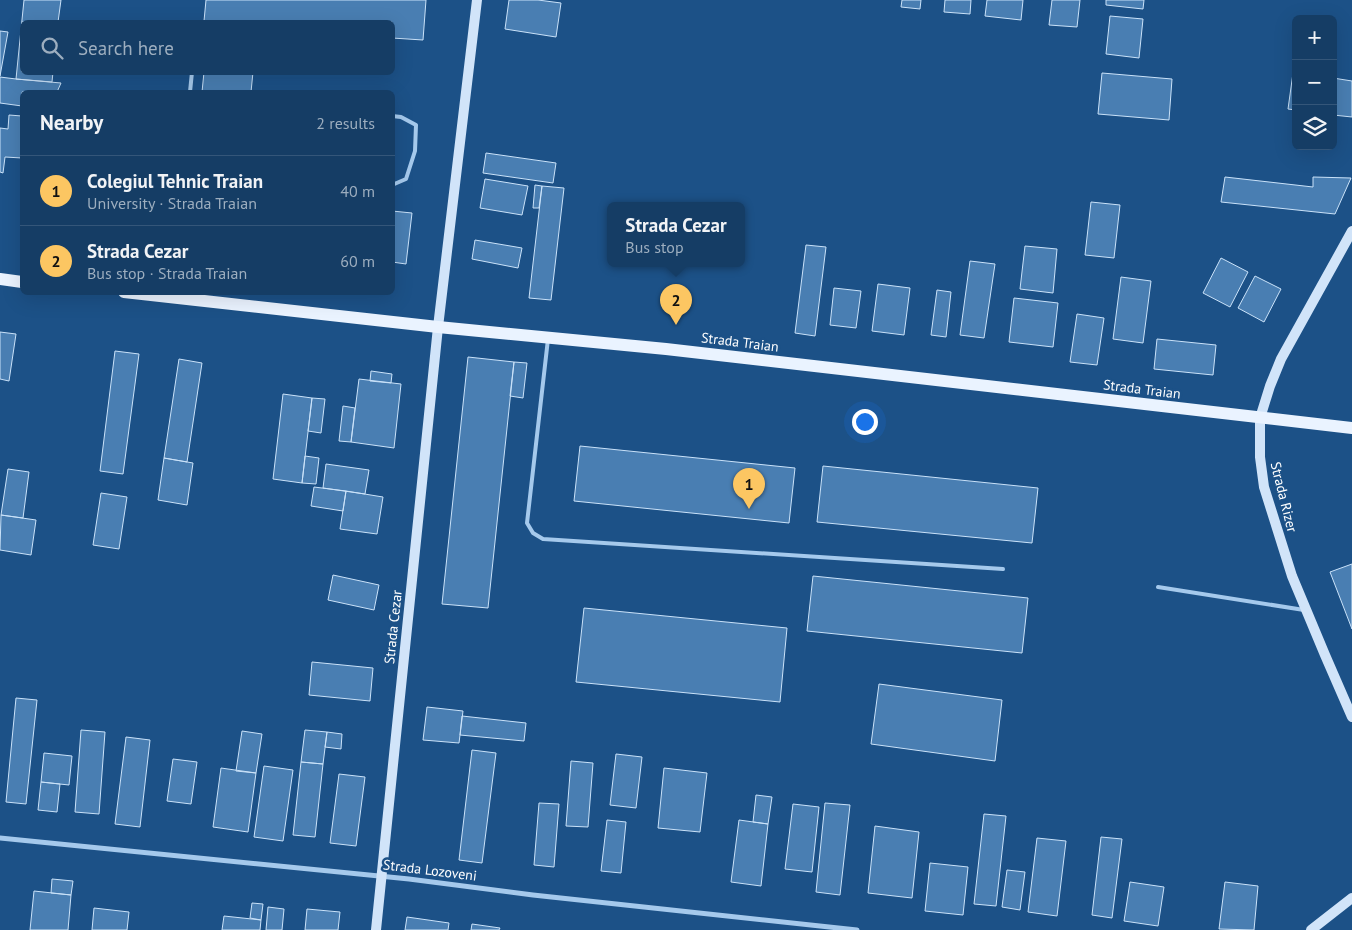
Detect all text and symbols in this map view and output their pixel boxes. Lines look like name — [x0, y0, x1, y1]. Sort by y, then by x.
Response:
map controls — [1292, 15, 1337, 150]
button: + — [1292, 15, 1337, 60]
search box — [20, 20, 395, 75]
icon: search — [38, 34, 66, 62]
text: Search here — [78, 36, 174, 60]
button: − — [1292, 60, 1337, 105]
button: layers — [1292, 105, 1337, 150]
text: Nearby — [40, 109, 103, 136]
text: 2 results — [316, 113, 375, 133]
text: Colegiul Tehnic Traian — [87, 169, 263, 193]
text: 1 — [51, 181, 61, 201]
text: 40 m — [340, 181, 375, 201]
text: University · Strada Traian — [87, 193, 257, 213]
popup — [607, 202, 745, 267]
text: Strada Cezar — [625, 213, 727, 237]
text: Bus stop — [625, 237, 684, 257]
text: Strada Cezar — [87, 239, 188, 263]
text: 2 — [51, 251, 61, 271]
text: 60 m — [340, 251, 375, 271]
text: Bus stop · Strada Traian — [87, 263, 247, 283]
pin: 2 — [660, 284, 692, 325]
street label: Strada Traian — [700, 328, 780, 356]
street label: Strada Traian — [1102, 375, 1182, 403]
your location — [852, 409, 878, 435]
street label: Strada Rizer — [1267, 460, 1302, 534]
pin: 1 — [733, 468, 765, 509]
street label: Strada Cezar — [380, 589, 406, 665]
street label: Strada Lozoveni — [382, 855, 478, 885]

